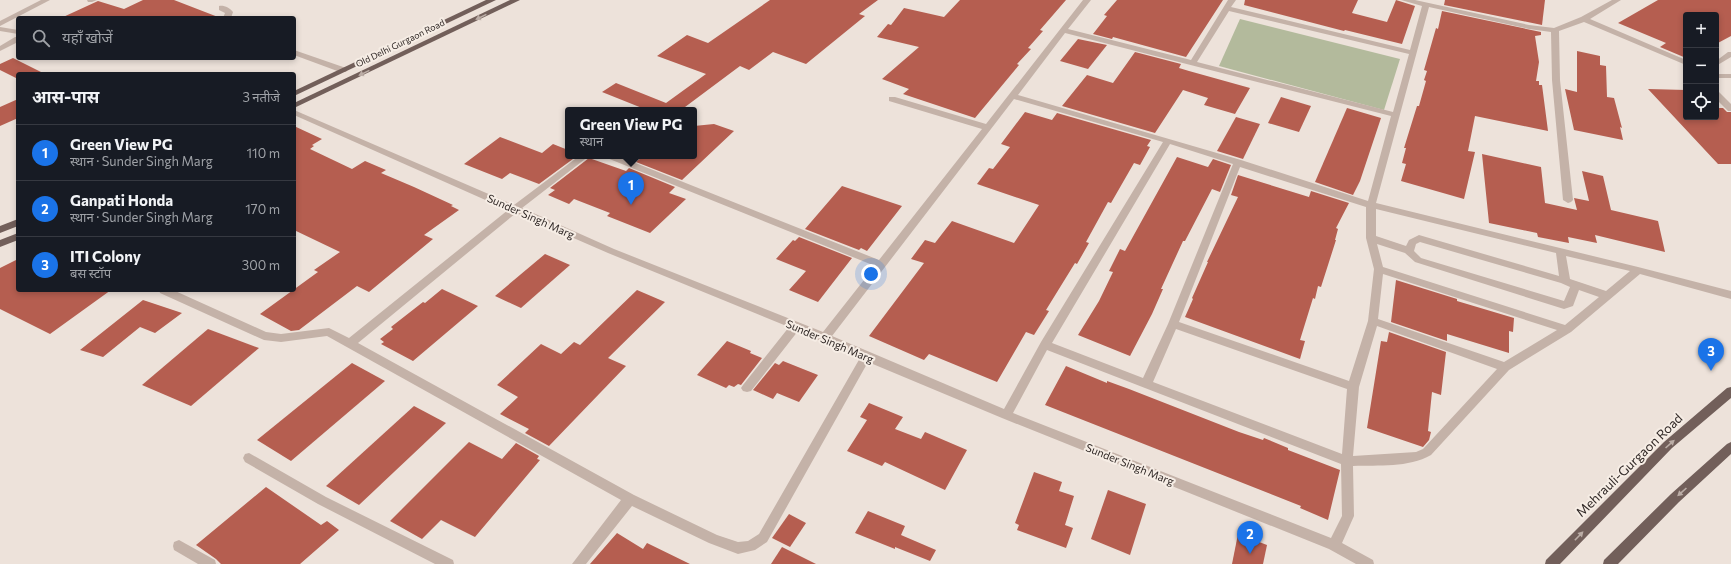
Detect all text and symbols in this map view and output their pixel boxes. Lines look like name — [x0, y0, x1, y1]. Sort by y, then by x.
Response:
map controls — [1683, 12, 1719, 120]
button: + — [1683, 12, 1719, 48]
one-way arrow — [475, 14, 487, 20]
search box — [16, 16, 296, 60]
street label: Old Delhi Gurgaon Road — [354, 17, 446, 69]
icon: search — [30, 27, 52, 49]
text: यहाँ खोजें — [62, 28, 113, 46]
button: − — [1683, 48, 1719, 84]
one-way arrow — [358, 70, 369, 76]
button: locate — [1683, 84, 1719, 120]
text: आस-पास — [32, 86, 99, 107]
text: 3 नतीजे — [242, 89, 280, 105]
popup — [565, 107, 697, 159]
text: Green View PG — [580, 115, 682, 133]
text: स्थान — [580, 133, 603, 149]
text: Green View PG — [70, 135, 173, 153]
text: 1 — [42, 145, 48, 161]
text: 110 m — [247, 145, 280, 161]
text: स्थान · Sunder Singh Marg — [70, 153, 213, 169]
pin: 1 — [618, 172, 644, 205]
text: Ganpati Honda — [70, 191, 173, 209]
street label: Sunder Singh Marg — [485, 191, 577, 241]
text: 2 — [41, 201, 49, 217]
text: 170 m — [245, 201, 280, 217]
text: स्थान · Sunder Singh Marg — [70, 209, 213, 225]
text: ITI Colony — [70, 247, 141, 265]
text: 3 — [41, 257, 49, 273]
text: 300 m — [242, 257, 280, 273]
your location — [861, 264, 881, 284]
text: बस स्टॉप — [70, 265, 111, 281]
street label: Sunder Singh Marg — [784, 317, 876, 365]
pin: 3 — [1698, 338, 1724, 371]
street label: Mehrauli-Gurgaon Road — [1572, 410, 1686, 520]
one-way arrow — [1665, 439, 1675, 448]
street label: Sunder Singh Marg — [1084, 440, 1176, 488]
one-way arrow — [1676, 487, 1687, 496]
pin: 2 — [1237, 521, 1263, 554]
one-way arrow — [1574, 531, 1584, 541]

